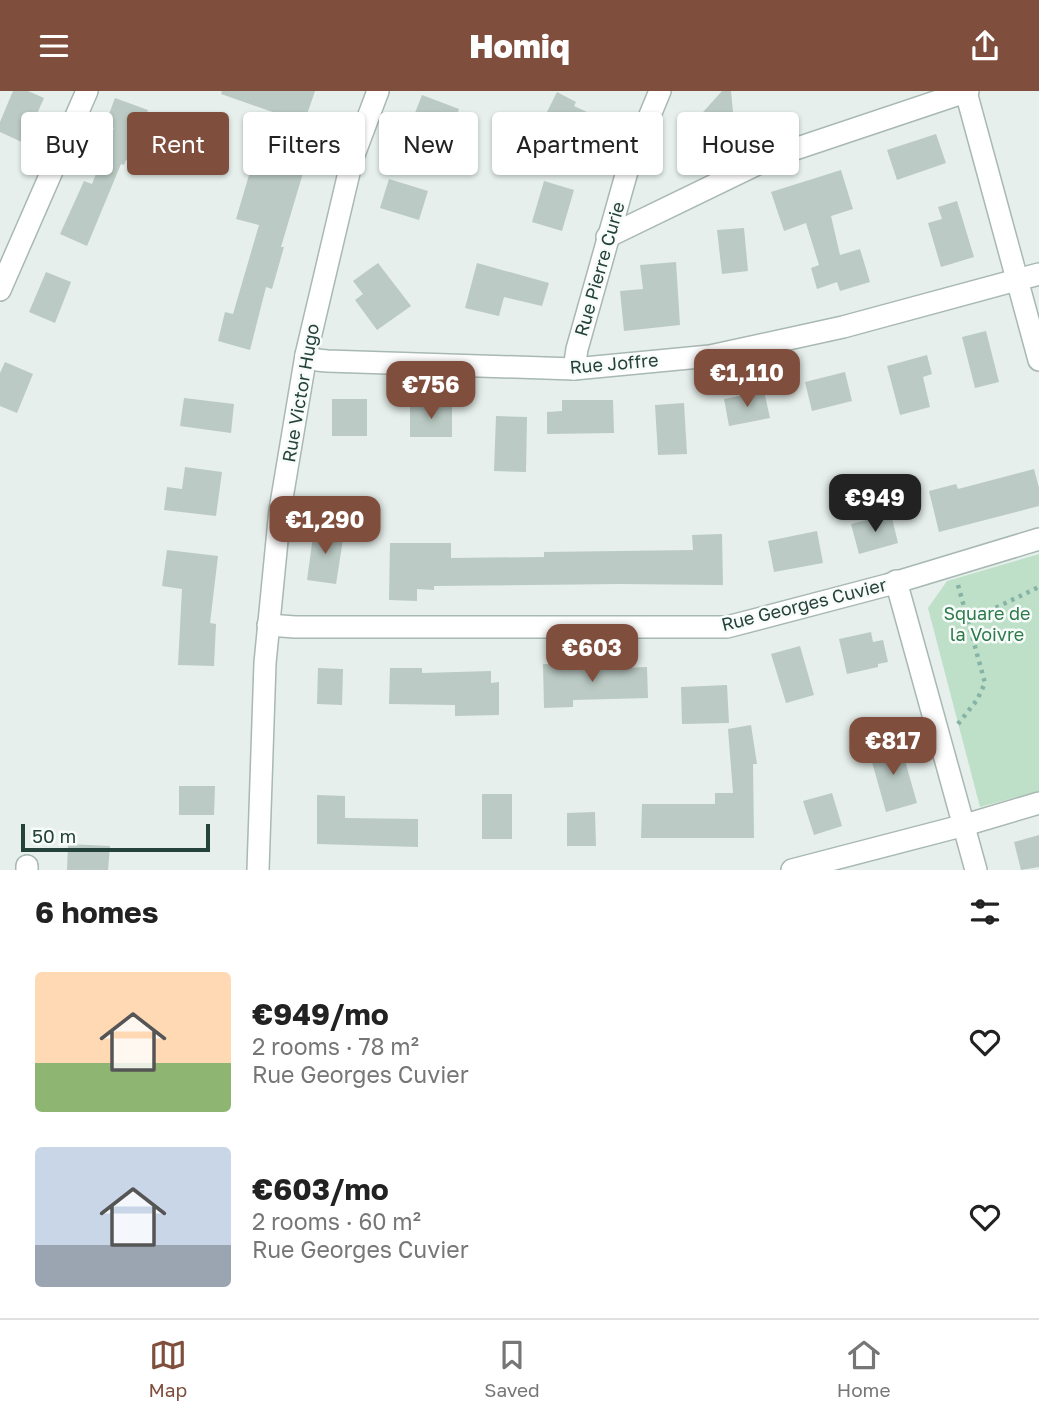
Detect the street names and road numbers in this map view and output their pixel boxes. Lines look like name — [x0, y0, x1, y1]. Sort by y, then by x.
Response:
street label: Rue Pierre Curie — [569, 199, 629, 339]
street label: Rue Victor Hugo — [277, 322, 323, 464]
street label: Rue Joffre — [569, 348, 659, 378]
street label: Rue Georges Cuvier — [719, 573, 889, 635]

